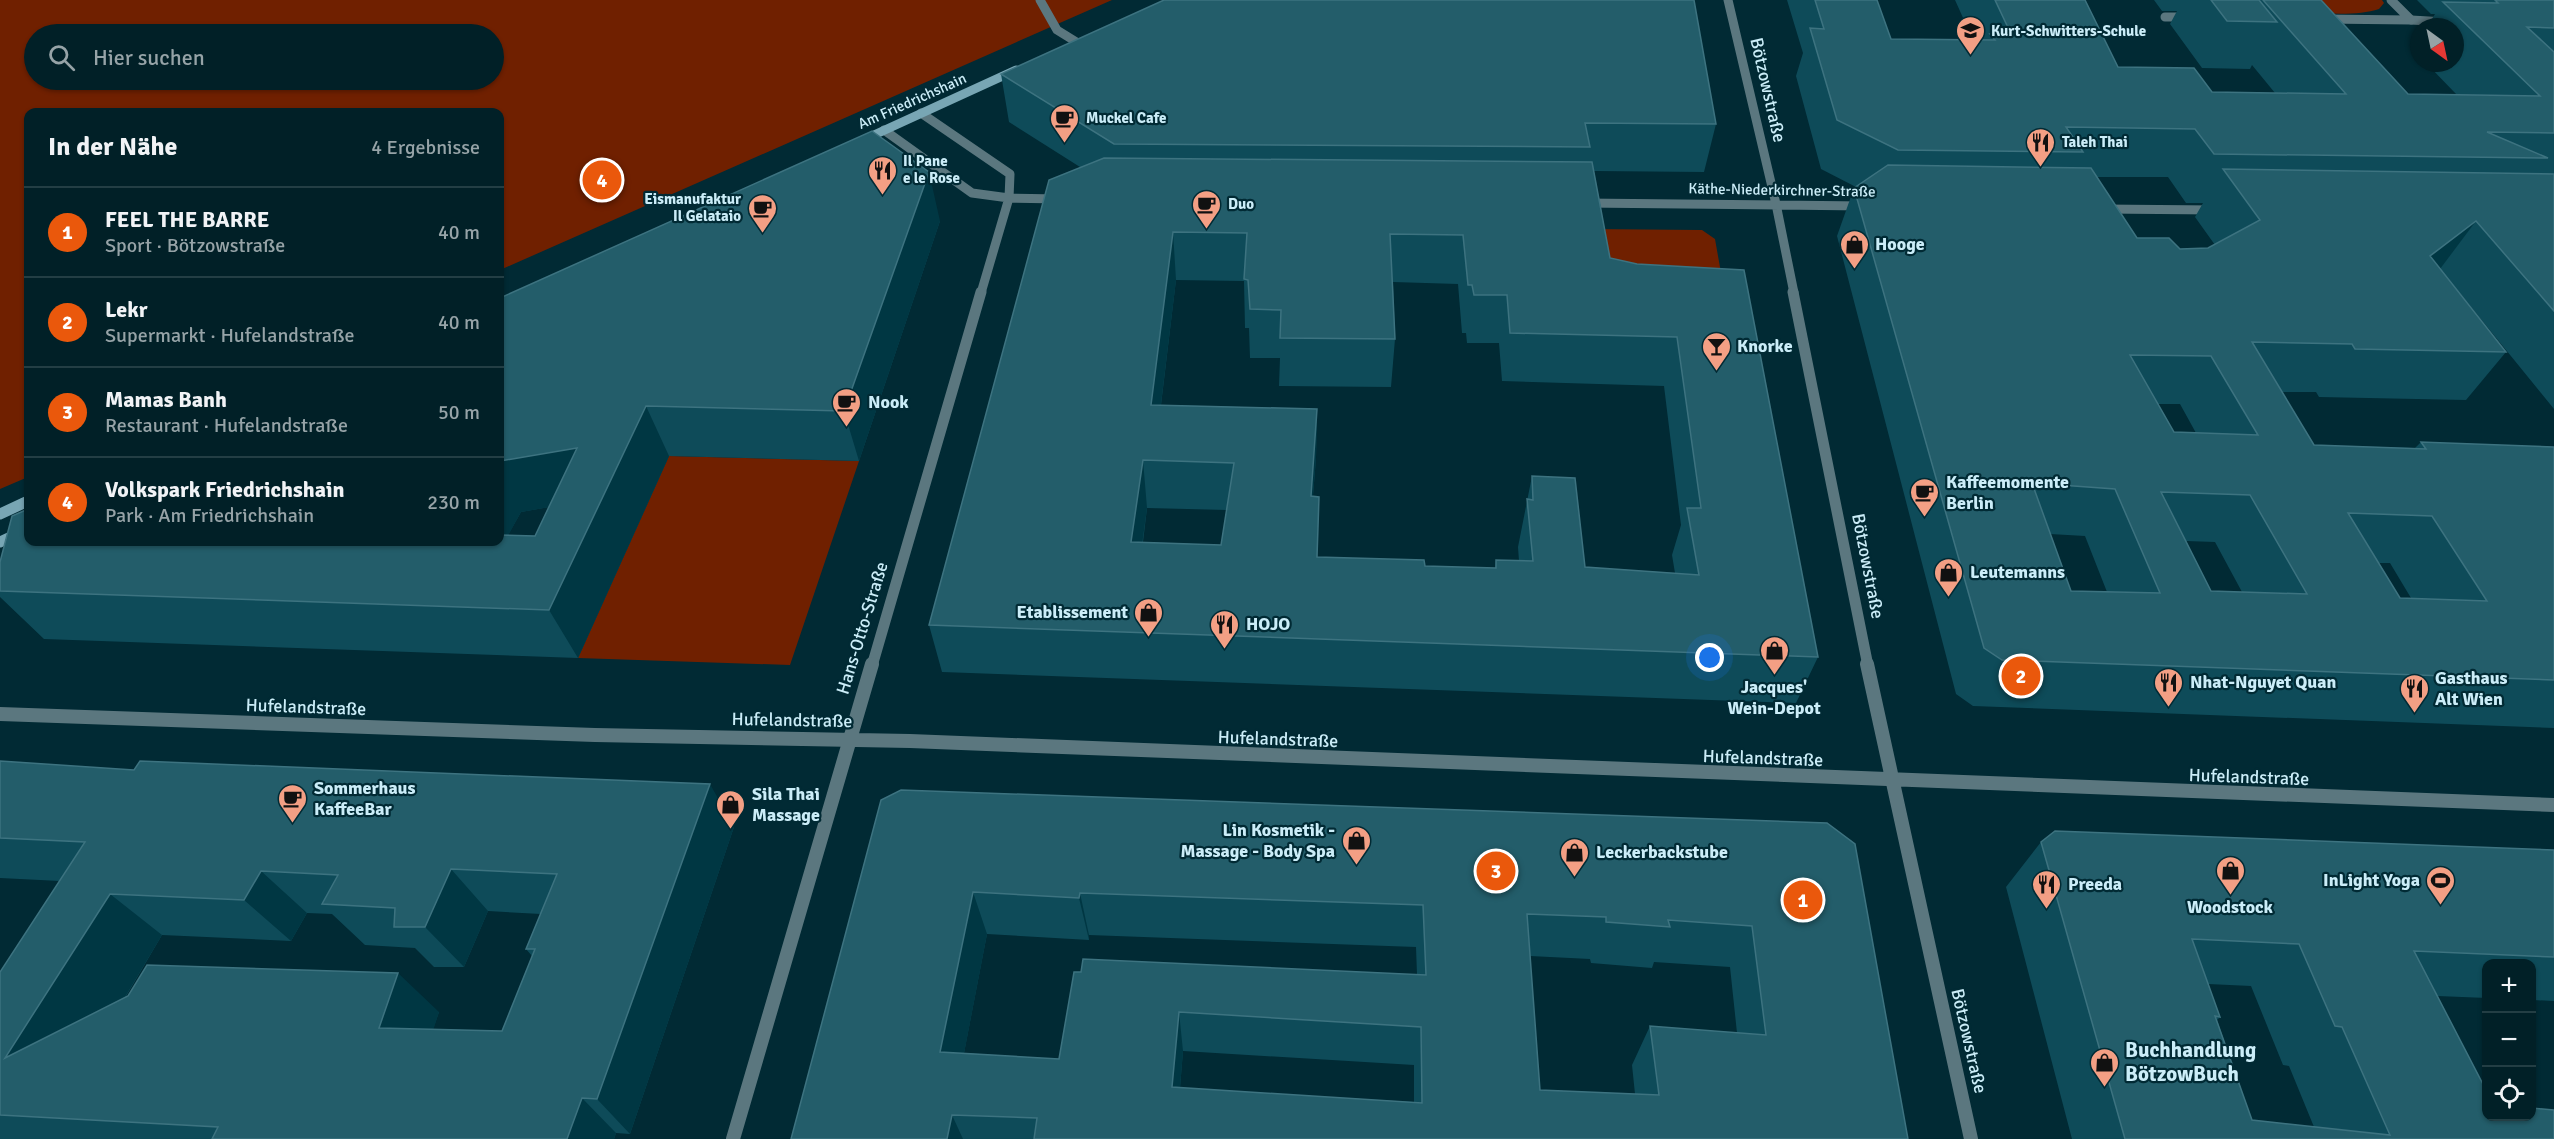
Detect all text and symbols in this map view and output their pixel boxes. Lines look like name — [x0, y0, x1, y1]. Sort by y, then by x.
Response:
school or university icon: Kurt-Schwitters-Schule — [1954, 15, 1986, 57]
north arrow — [2410, 18, 2464, 72]
place label: Kurt-Schwitters-Schule — [1991, 22, 2146, 40]
search box — [24, 24, 504, 90]
street label: Bötzowstraße — [1745, 36, 1791, 144]
icon: search — [45, 41, 78, 74]
text: Hier suchen — [93, 44, 205, 71]
street label: Am Friedrichshain — [855, 69, 969, 133]
cafe icon: Muckel Cafe — [1049, 102, 1081, 144]
place label: Muckel Cafe — [1086, 109, 1166, 127]
restaurant icon: Taleh Thai — [2025, 126, 2057, 168]
text: In der Nähe — [48, 131, 178, 163]
place label: Taleh Thai — [2062, 133, 2128, 151]
text: 4 Ergebnisse — [371, 135, 480, 160]
place label: Il Pane e le Rose — [903, 152, 960, 187]
restaurant icon: Il Pane e le Rose — [866, 154, 898, 196]
pin: 4 — [582, 158, 622, 202]
street label: Käthe-Niederkirchner-Straße — [1688, 179, 1876, 201]
cafe icon: Duo — [1191, 188, 1223, 230]
place label: Eismanufaktur Il Gelataio — [644, 190, 741, 225]
cafe icon: Eismanufaktur Il Gelataio — [746, 192, 778, 234]
place label: Duo — [1228, 195, 1254, 213]
text: FEEL THE BARRE — [105, 206, 269, 233]
text: 1 — [62, 220, 73, 245]
text: 40 m — [438, 220, 480, 245]
shop icon: Hooge — [1838, 228, 1870, 270]
text: Sport · Bötzowstraße — [105, 233, 285, 258]
place label: Hooge — [1875, 233, 1925, 255]
text: Lekr — [105, 296, 147, 323]
text: 2 — [62, 310, 73, 335]
text: 40 m — [438, 310, 480, 335]
text: Supermarkt · Hufelandstraße — [105, 323, 355, 348]
bar icon: Knorke — [1700, 330, 1732, 372]
place label: Knorke — [1737, 335, 1793, 357]
text: Mamas Banh — [105, 386, 227, 413]
cafe icon: Nook — [831, 386, 863, 428]
place label: Nook — [868, 391, 909, 413]
text: 3 — [62, 400, 73, 425]
text: 50 m — [438, 400, 480, 425]
text: Restaurant · Hufelandstraße — [105, 413, 348, 438]
place label: Kaffeemomente Berlin — [1946, 471, 2069, 514]
text: Volkspark Friedrichshain — [105, 476, 345, 503]
cafe icon: Kaffeemomente Berlin — [1909, 476, 1941, 518]
text: 4 — [62, 490, 73, 515]
text: 230 m — [427, 490, 480, 515]
text: Park · Am Friedrichshain — [105, 503, 314, 528]
street label: Bötzowstraße — [1847, 512, 1889, 620]
shop icon: Leutemanns — [1933, 556, 1965, 598]
street label: Hans-Otto-Straße — [831, 559, 893, 697]
place label: Leutemanns — [1970, 561, 2065, 583]
shop icon: Etablissement — [1133, 596, 1165, 638]
place label: Etablissement — [1017, 601, 1128, 623]
restaurant icon: HOJO — [1209, 608, 1241, 650]
place label: HOJO — [1246, 613, 1290, 635]
shop icon: Jacques' Wein-Depot — [1758, 634, 1790, 676]
your location — [1695, 643, 1724, 672]
pin: 2 — [2002, 654, 2040, 698]
restaurant icon: Nhat-Nguyet Quan — [2153, 666, 2185, 708]
place label: Gasthaus Alt Wien — [2435, 667, 2508, 710]
place label: Nhat-Nguyet Quan — [2190, 671, 2336, 693]
restaurant icon: Gasthaus Alt Wien — [2398, 672, 2430, 714]
place label: Jacques' Wein-Depot — [1727, 676, 1821, 719]
street label: Hufelandstraße — [245, 694, 367, 720]
street label: Hufelandstraße — [731, 708, 853, 732]
street label: Hufelandstraße — [1217, 726, 1339, 752]
street label: Hufelandstraße — [1702, 745, 1824, 771]
street label: Hufelandstraße — [2188, 764, 2310, 790]
place label: Sommerhaus KaffeeBar — [314, 777, 416, 820]
cafe icon: Sommerhaus KaffeeBar — [277, 782, 309, 824]
place label: Sila Thai Massage — [752, 783, 820, 826]
shop icon: Sila Thai Massage — [715, 788, 747, 830]
place label: Lin Kosmetik - Massage - Body Spa — [1180, 819, 1335, 862]
shop icon: Lin Kosmetik - Massage - Body Spa — [1340, 824, 1372, 866]
shop icon: Leckerbackstube — [1559, 836, 1591, 878]
place label: Leckerbackstube — [1596, 841, 1728, 863]
pin: 3 — [1476, 848, 1516, 894]
shop icon: Woodstock — [2214, 854, 2246, 896]
sports icon: InLight Yoga — [2425, 864, 2457, 906]
restaurant icon: Preeda — [2031, 868, 2063, 910]
place label: InLight Yoga — [2323, 869, 2420, 891]
place label: Preeda — [2068, 873, 2122, 895]
pin: 1 — [1784, 878, 1822, 922]
place label: Woodstock — [2187, 896, 2274, 918]
map controls — [2482, 959, 2536, 1121]
button: + — [2482, 959, 2536, 1013]
street label: Bötzowstraße — [1946, 987, 1992, 1095]
button: − — [2482, 1013, 2536, 1067]
place label: Buchhandlung BötzowBuch — [2125, 1037, 2256, 1087]
shop icon: Buchhandlung BötzowBuch — [2088, 1046, 2120, 1088]
button: locate — [2482, 1067, 2536, 1121]

